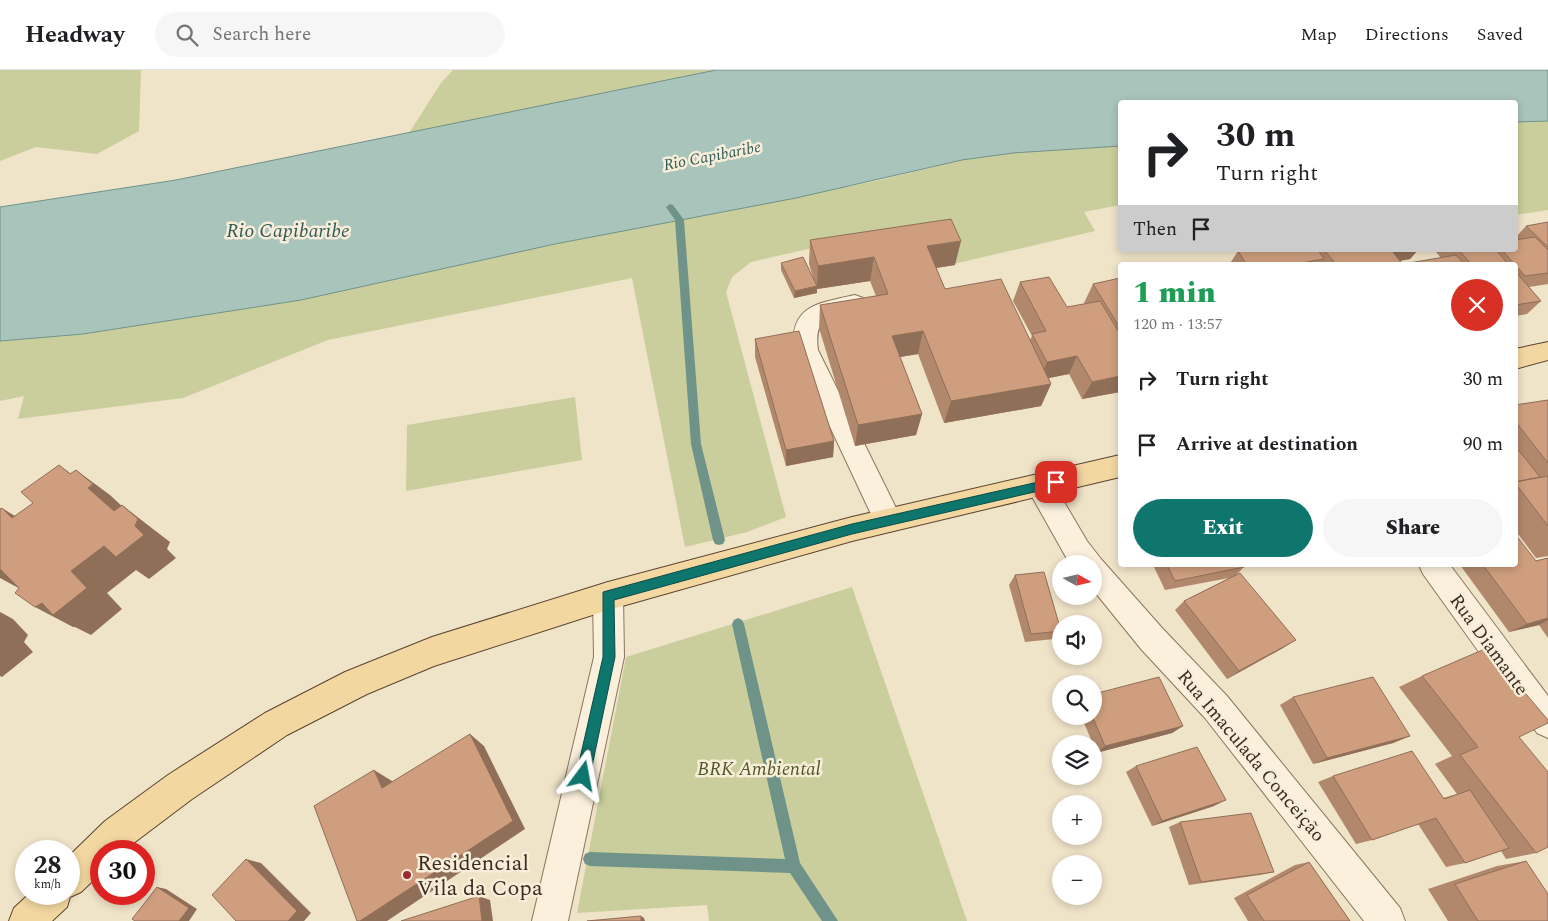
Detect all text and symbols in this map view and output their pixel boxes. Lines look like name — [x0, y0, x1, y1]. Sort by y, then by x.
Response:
search box — [155, 12, 505, 57]
text: Headway — [25, 17, 125, 53]
text: Search here — [213, 20, 311, 49]
icon: search — [173, 21, 201, 49]
text: Map — [1301, 21, 1337, 48]
text: Directions — [1365, 21, 1449, 48]
text: Saved — [1477, 21, 1523, 48]
text: 30 m — [1216, 109, 1296, 162]
icon: right — [1133, 120, 1198, 185]
water label: Rio Capibaribe — [661, 135, 763, 177]
text: Turn right — [1216, 157, 1318, 190]
text: Then — [1133, 215, 1177, 244]
icon: arrive — [1187, 215, 1215, 243]
water label: Rio Capibaribe — [226, 216, 350, 246]
text: 1 min — [1133, 270, 1216, 316]
button: close — [1451, 279, 1503, 331]
text: 120 m · 13:57 — [1133, 312, 1223, 336]
text: Turn right — [1176, 365, 1269, 394]
text: 30 m — [1463, 365, 1503, 394]
icon: right — [1133, 366, 1161, 394]
text: Arrive at destination — [1176, 430, 1358, 459]
text: 90 m — [1463, 430, 1503, 459]
icon: arrive — [1133, 431, 1161, 459]
pin — [1035, 461, 1077, 503]
icon: arrive — [1042, 468, 1070, 496]
button: Exit — [1133, 499, 1313, 557]
button: Share — [1323, 499, 1503, 557]
north arrow — [1052, 555, 1102, 605]
map controls — [1052, 555, 1102, 905]
street label: Rua Diamante — [1442, 588, 1536, 702]
button: sound — [1052, 615, 1102, 665]
street label: Rua Imaculada Conceição — [1170, 663, 1332, 849]
button: search — [1052, 675, 1102, 725]
button: layers — [1052, 735, 1102, 785]
position arrow — [556, 749, 608, 801]
park label: BRK Ambiental — [697, 755, 821, 784]
button: + — [1052, 795, 1102, 845]
speed limit sign: 30 — [90, 840, 155, 905]
text: 28 — [33, 847, 62, 885]
place label: Residencial Vila da Copa — [417, 847, 543, 905]
button: − — [1052, 855, 1102, 905]
marker: Residencial Vila da Copa — [401, 869, 413, 881]
text: km/h — [34, 875, 61, 894]

